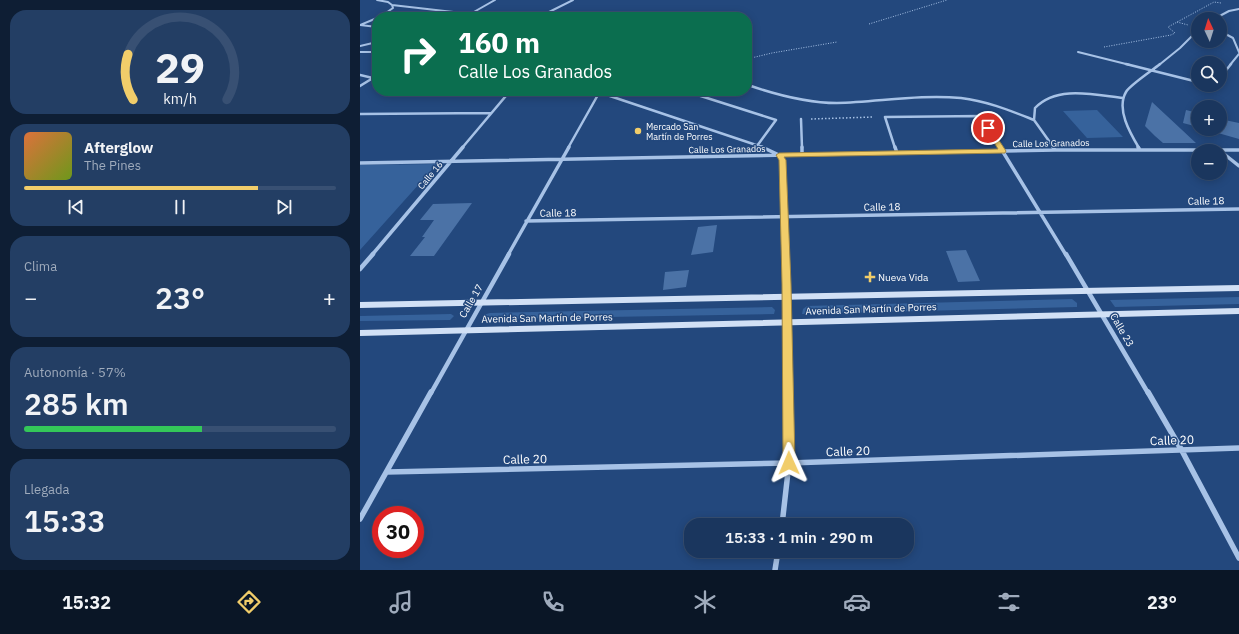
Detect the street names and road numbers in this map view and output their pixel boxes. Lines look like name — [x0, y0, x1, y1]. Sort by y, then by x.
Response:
street label: Calle Los Granados — [1012, 137, 1090, 149]
street label: Calle Los Granados — [688, 143, 766, 155]
street label: Calle 16 — [415, 159, 445, 191]
street label: Calle 18 — [1187, 194, 1225, 208]
street label: Calle 18 — [863, 200, 901, 214]
street label: Calle 18 — [539, 206, 577, 220]
street label: Calle 17 — [456, 282, 486, 320]
street label: Avenida San Martín de Porres — [805, 300, 937, 318]
street label: Avenida San Martín de Porres — [481, 310, 613, 326]
street label: Calle 23 — [1107, 311, 1137, 349]
street label: Calle 20 — [1150, 432, 1194, 448]
street label: Calle 20 — [826, 443, 870, 459]
street label: Calle 20 — [503, 451, 547, 467]

